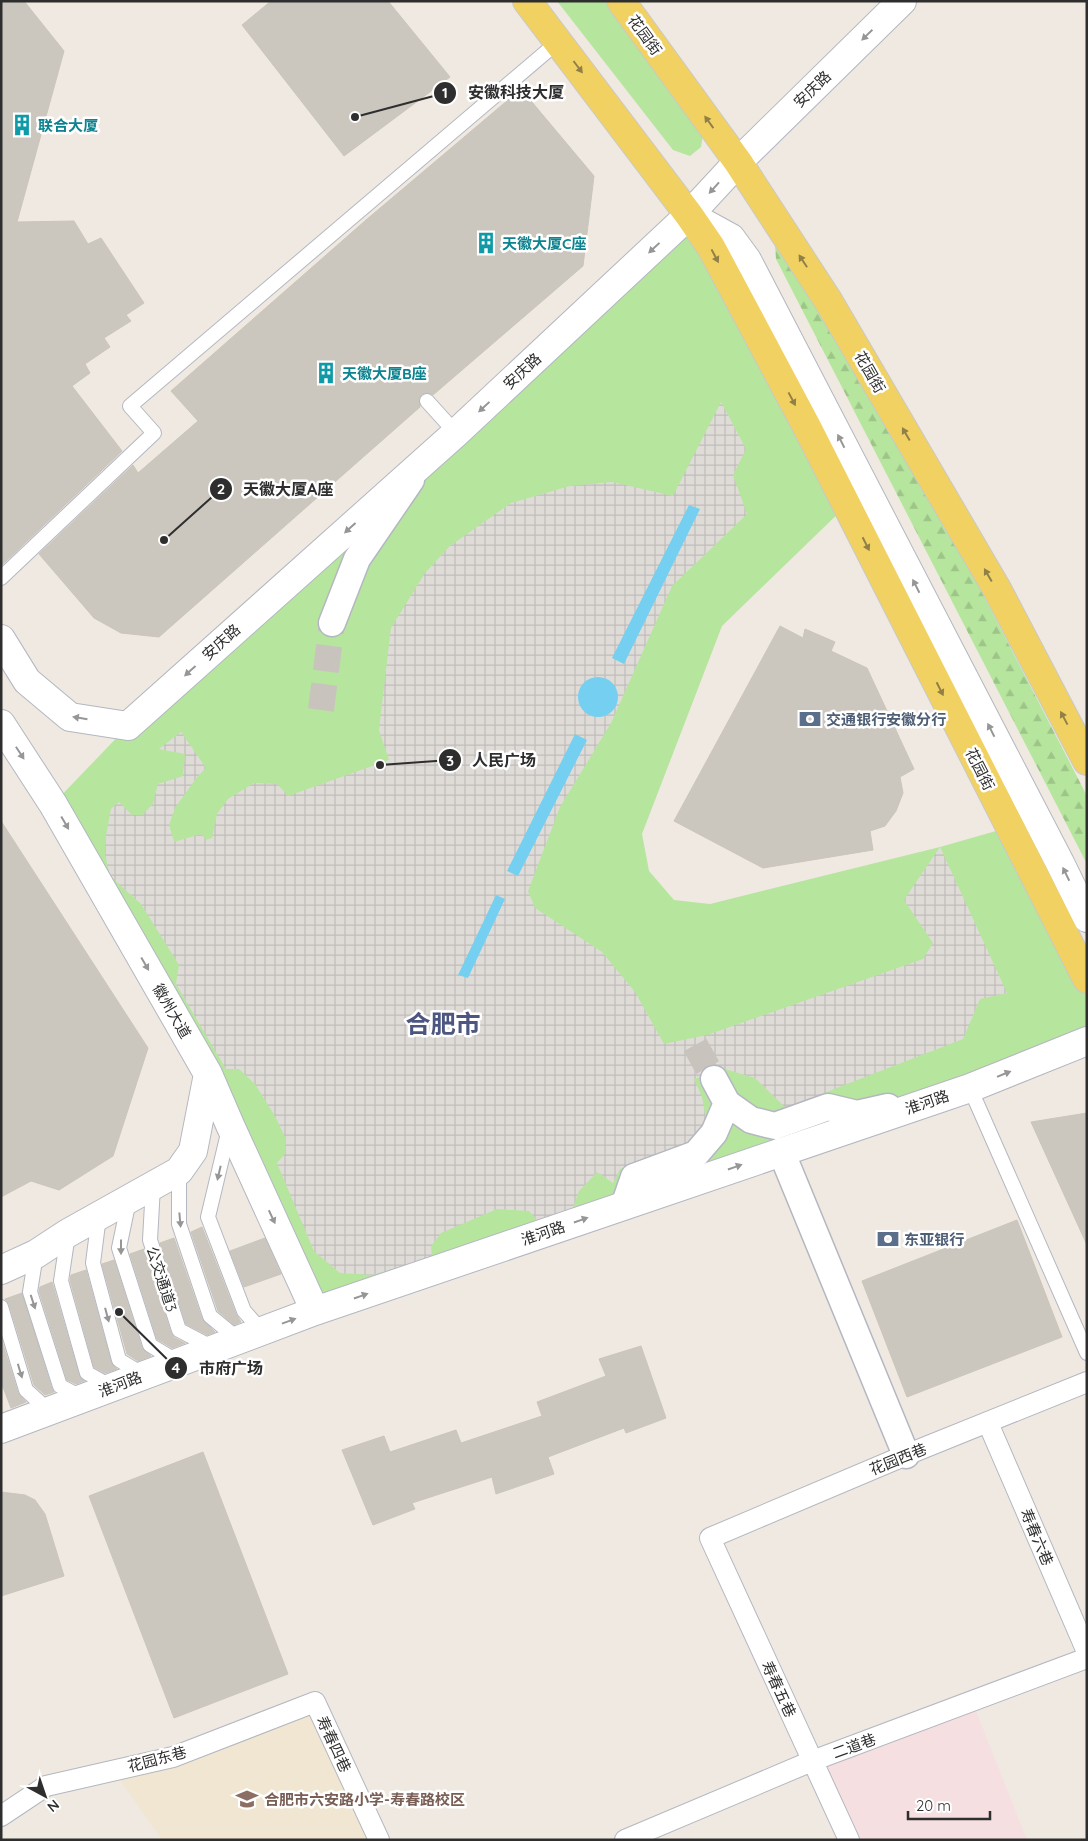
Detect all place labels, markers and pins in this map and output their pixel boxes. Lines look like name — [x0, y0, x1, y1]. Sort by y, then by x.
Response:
callout: 安徽科技大厦 — [433, 77, 574, 108]
building icon: 联合大厦 — [9, 112, 35, 138]
place label: 联合大厦 — [38, 116, 98, 135]
building icon: 天徽大厦C座 — [473, 230, 499, 256]
place label: 天徽大厦C座 — [502, 234, 586, 253]
building icon: 天徽大厦B座 — [313, 360, 339, 386]
place label: 天徽大厦B座 — [342, 364, 427, 383]
callout: 天徽大厦A座 — [208, 474, 343, 505]
bank icon: 交通银行安徽分行 — [797, 706, 823, 732]
place label: 交通银行安徽分行 — [826, 710, 946, 729]
callout: 人民广场 — [437, 745, 546, 776]
bank icon: 东亚银行 — [875, 1226, 901, 1252]
place label: 东亚银行 — [904, 1230, 964, 1249]
callout: 市府广场 — [164, 1353, 273, 1384]
school or university icon: 合肥市六安路小学-寿春路校区 — [234, 1786, 260, 1812]
place label: 合肥市六安路小学-寿春路校区 — [264, 1790, 465, 1809]

